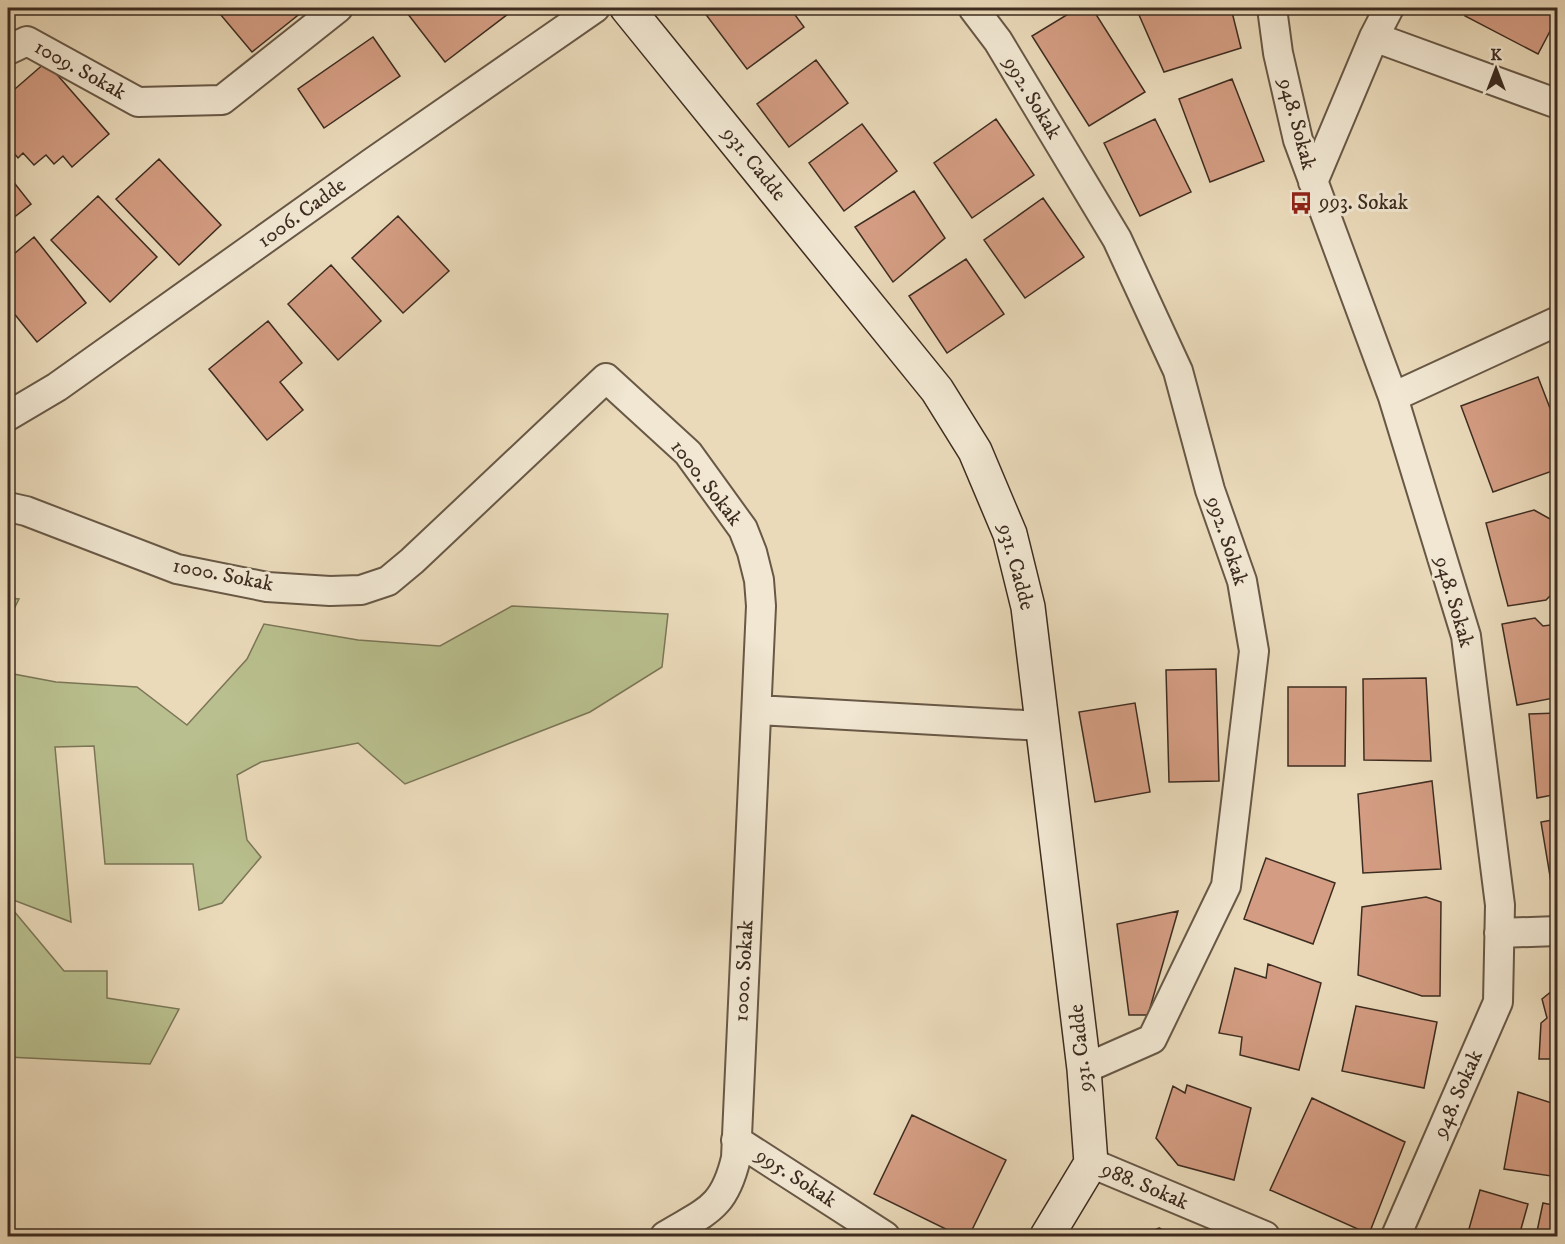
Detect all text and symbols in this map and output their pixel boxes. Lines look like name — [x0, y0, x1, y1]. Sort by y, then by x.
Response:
street label: 1009. Sokak — [29, 34, 131, 106]
north arrow — [1466, 39, 1526, 99]
text: K — [1490, 45, 1502, 65]
street label: 992. Sokak — [997, 51, 1067, 145]
street label: 948. Sokak — [1272, 75, 1322, 173]
street label: 931. Cadde — [716, 121, 792, 207]
street label: 1006. Cadde — [253, 172, 352, 254]
bus stop icon: 993. Sokak — [1288, 190, 1314, 216]
place label: 993. Sokak — [1318, 190, 1409, 216]
street label: 1000. Sokak — [664, 435, 748, 532]
street label: 992. Sokak — [1200, 492, 1254, 589]
street label: 931. Cadde — [992, 520, 1040, 613]
street label: 1000. Sokak — [171, 553, 276, 598]
street label: 948. Sokak — [1428, 553, 1480, 651]
street label: 1000. Sokak — [728, 919, 760, 1023]
street label: 931. Cadde — [1063, 1003, 1099, 1094]
street label: 948. Sokak — [1427, 1045, 1489, 1143]
street label: 995. Sokak — [750, 1142, 842, 1214]
street label: 988. Sokak — [1097, 1156, 1193, 1216]

